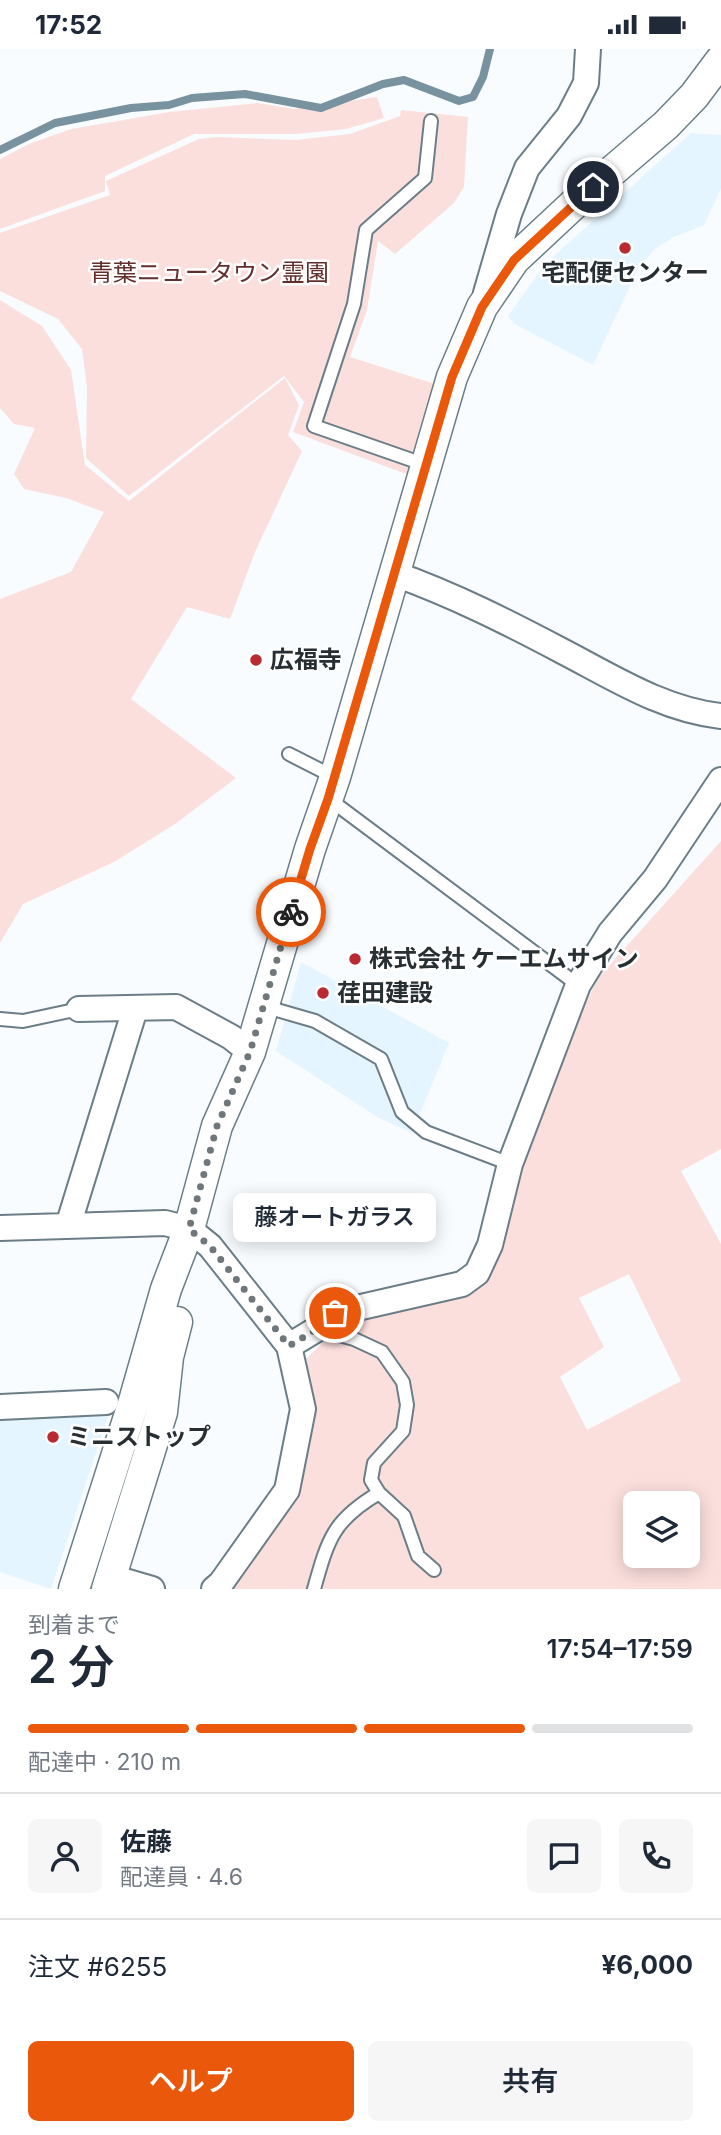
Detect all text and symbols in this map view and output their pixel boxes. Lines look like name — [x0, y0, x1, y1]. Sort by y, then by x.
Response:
text: 17:52 — [35, 9, 102, 40]
pin — [563, 157, 623, 217]
icon: home — [574, 168, 612, 206]
marker: 宅配便センター — [617, 240, 633, 256]
park label: 青葉ニュータウン霊園 — [89, 258, 329, 287]
place label: 宅配便センター — [541, 258, 709, 287]
place label: 広福寺 — [270, 645, 342, 674]
marker: 広福寺 — [248, 652, 264, 668]
courier — [256, 877, 326, 947]
icon: bike — [272, 893, 310, 931]
place label: 株式会社 ケーエムサイン — [369, 944, 639, 973]
marker: 株式会社 ケーエムサイン — [347, 951, 363, 967]
place label: 荏田建設 — [337, 978, 433, 1007]
marker: 荏田建設 — [315, 985, 331, 1001]
callout: 藤オートガラス — [233, 1194, 436, 1243]
text: 藤オートガラス — [254, 1203, 415, 1231]
pin — [305, 1283, 365, 1343]
icon: bag — [316, 1294, 354, 1332]
place label: ミニストップ — [67, 1422, 211, 1451]
marker: ミニストップ — [45, 1429, 61, 1445]
map controls — [623, 1491, 700, 1568]
button: layers — [623, 1491, 700, 1568]
text: 到着まで — [28, 1611, 120, 1639]
text: 17:54–17:59 — [547, 1633, 693, 1664]
text: 2 分 — [28, 1638, 114, 1694]
text: 配達中 · 210 m — [28, 1748, 181, 1776]
button: person — [28, 1819, 102, 1893]
button: chat — [527, 1819, 601, 1893]
button: phone — [619, 1819, 693, 1893]
text: 佐藤 — [120, 1826, 172, 1857]
text: 配達員 · 4.6 — [120, 1863, 243, 1891]
text: ¥6,000 — [602, 1949, 693, 1980]
text: 注文 #6255 — [28, 1951, 167, 1982]
button: ヘルプ — [28, 2041, 354, 2121]
button: 共有 — [368, 2041, 693, 2121]

